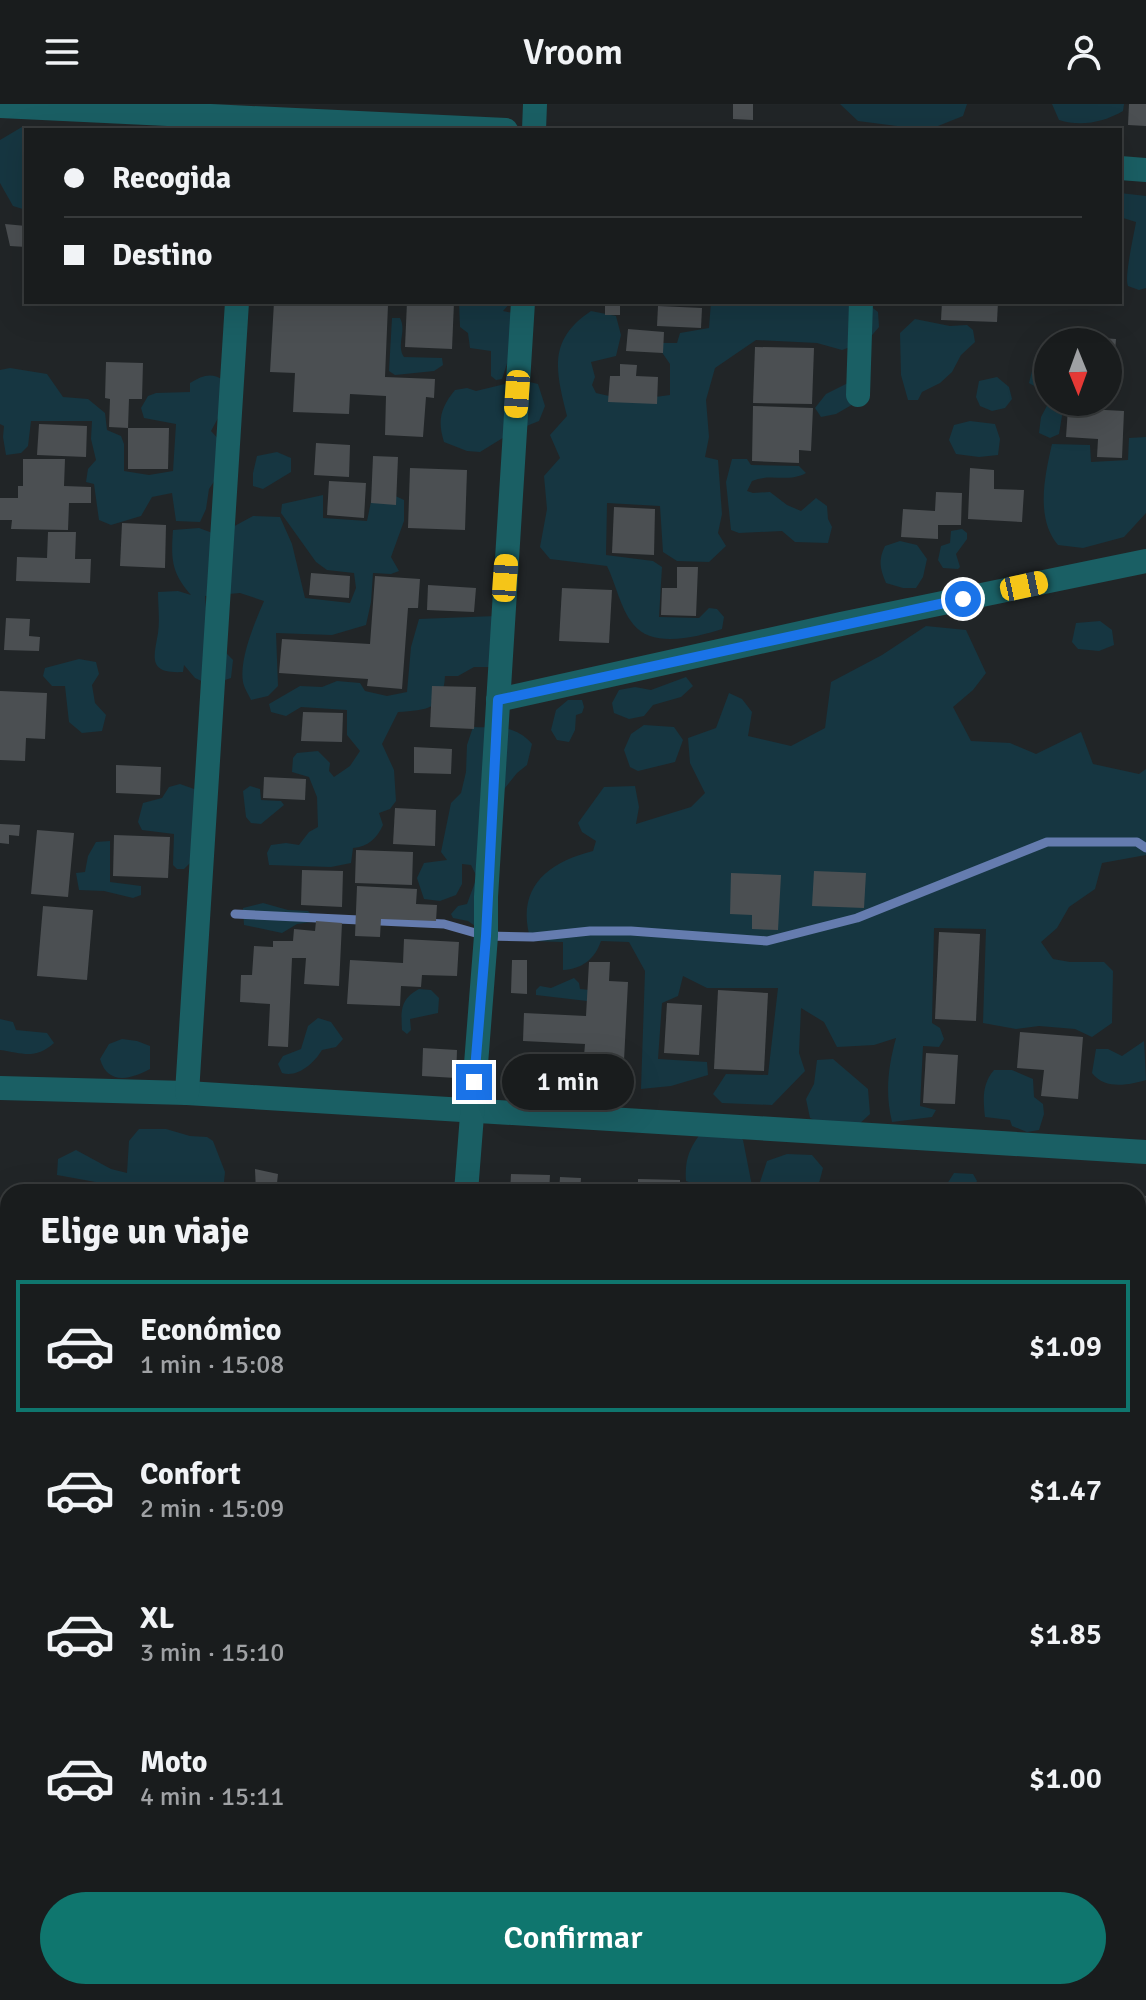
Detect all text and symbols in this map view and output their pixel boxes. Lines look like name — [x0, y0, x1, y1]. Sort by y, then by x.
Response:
icon: menu — [40, 30, 84, 74]
text: Vroom — [523, 30, 623, 75]
icon: person — [1062, 30, 1106, 74]
text: Recogida — [112, 160, 231, 197]
text: Destino — [112, 237, 213, 274]
north arrow — [1034, 328, 1122, 416]
map controls — [1034, 328, 1122, 416]
car — [503, 369, 531, 419]
car — [491, 553, 519, 603]
car — [998, 569, 1050, 603]
route start — [945, 581, 981, 617]
callout: 1 min — [502, 1054, 634, 1110]
route end — [456, 1064, 492, 1100]
text: 1 min — [537, 1066, 599, 1098]
text: Elige un viaje — [40, 1209, 249, 1254]
icon: car — [44, 1310, 116, 1382]
text: Económico — [140, 1312, 282, 1349]
text: $1.09 — [1029, 1328, 1102, 1365]
text: 1 min · 15:08 — [140, 1349, 284, 1381]
icon: car — [44, 1454, 116, 1526]
text: Confort — [140, 1456, 241, 1493]
text: $1.47 — [1029, 1472, 1102, 1509]
text: 2 min · 15:09 — [140, 1493, 284, 1525]
icon: car — [44, 1598, 116, 1670]
text: XL — [140, 1600, 174, 1637]
text: $1.85 — [1029, 1616, 1102, 1653]
text: 3 min · 15:10 — [140, 1637, 284, 1669]
icon: car — [44, 1742, 116, 1814]
text: Moto — [140, 1744, 207, 1781]
text: $1.00 — [1029, 1760, 1102, 1797]
text: 4 min · 15:11 — [140, 1781, 284, 1813]
button: Confirmar — [40, 1892, 1106, 1984]

